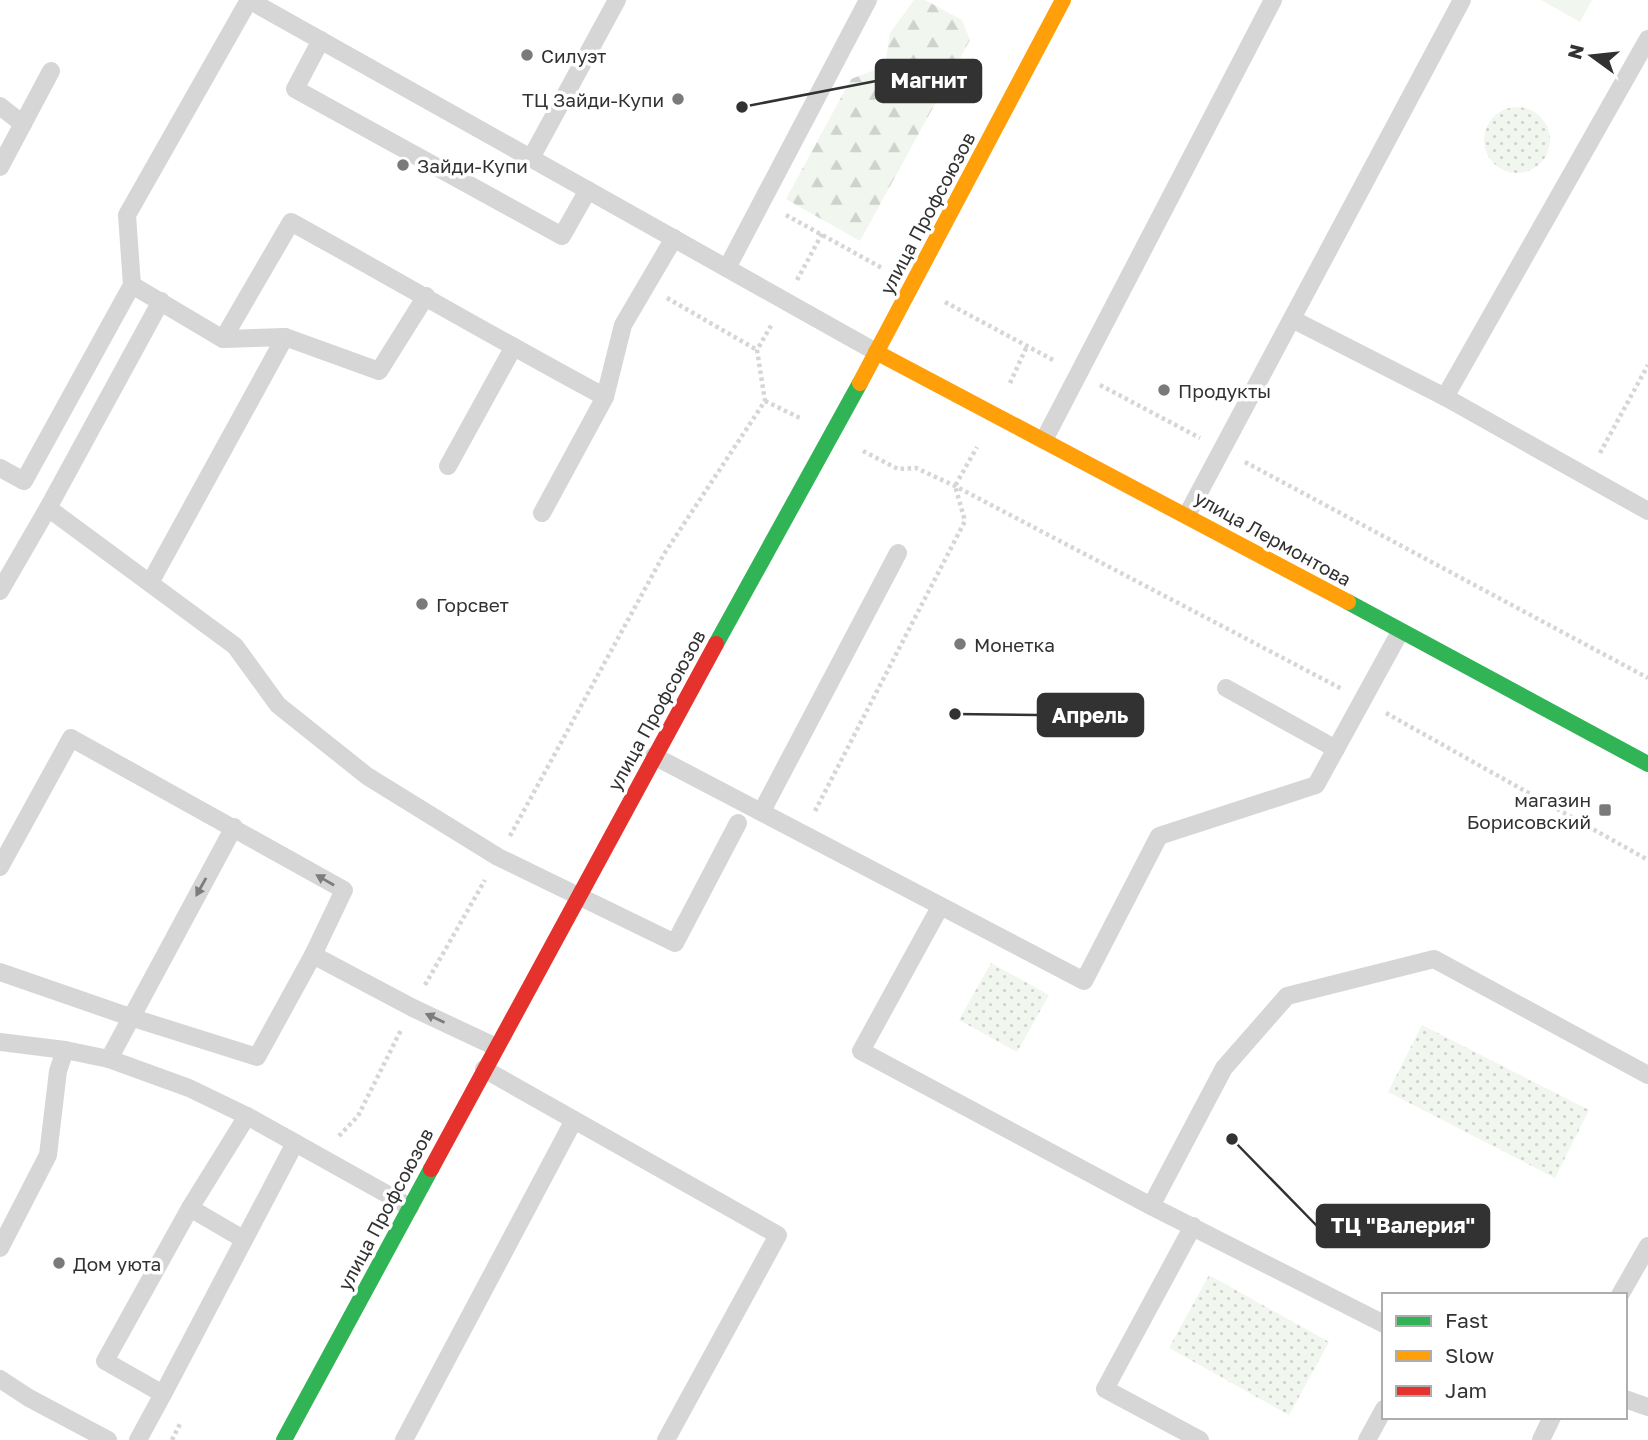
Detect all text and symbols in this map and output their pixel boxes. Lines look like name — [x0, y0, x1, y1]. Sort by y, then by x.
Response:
north arrow — [1557, 21, 1627, 91]
text: N — [1562, 42, 1588, 61]
place label: Силуэт — [541, 44, 606, 67]
marker: Силуэт — [519, 47, 535, 63]
callout: Магнит — [876, 60, 981, 102]
text: Магнит — [890, 67, 968, 93]
place label: ТЦ Зайди-Купи — [522, 88, 664, 111]
marker: ТЦ Зайди-Купи — [670, 91, 686, 107]
street label: улица Профсоюзов — [874, 128, 980, 298]
place label: Зайди-Купи — [417, 154, 528, 177]
marker: Зайди-Купи — [395, 157, 411, 173]
place label: Продукты — [1178, 379, 1271, 402]
marker: Продукты — [1156, 382, 1172, 398]
street label: улица Лермонтова — [1191, 485, 1355, 591]
place label: Горсвет — [436, 593, 509, 616]
marker: Горсвет — [414, 596, 430, 612]
street label: улица Профсоюзов — [602, 626, 710, 794]
place label: Монетка — [974, 633, 1055, 656]
marker: Монетка — [952, 636, 968, 652]
callout: Апрель — [1038, 694, 1143, 736]
text: Апрель — [1052, 702, 1129, 728]
place label: магазин Борисовский — [1467, 788, 1591, 833]
marker: магазин Борисовский — [1597, 802, 1613, 818]
one-way arrow — [316, 874, 335, 886]
one-way arrow — [195, 877, 207, 897]
one-way arrow — [424, 1012, 445, 1023]
street label: улица Профсоюзов — [332, 1124, 438, 1294]
callout: ТЦ "Валерия" — [1317, 1205, 1489, 1247]
text: ТЦ "Валерия" — [1331, 1212, 1475, 1238]
place label: Дом уюта — [73, 1252, 161, 1275]
marker: Дом уюта — [51, 1255, 67, 1271]
legend — [1382, 1293, 1627, 1419]
text: Fast — [1445, 1307, 1488, 1333]
text: Slow — [1445, 1342, 1494, 1368]
text: Jam — [1445, 1377, 1487, 1403]

